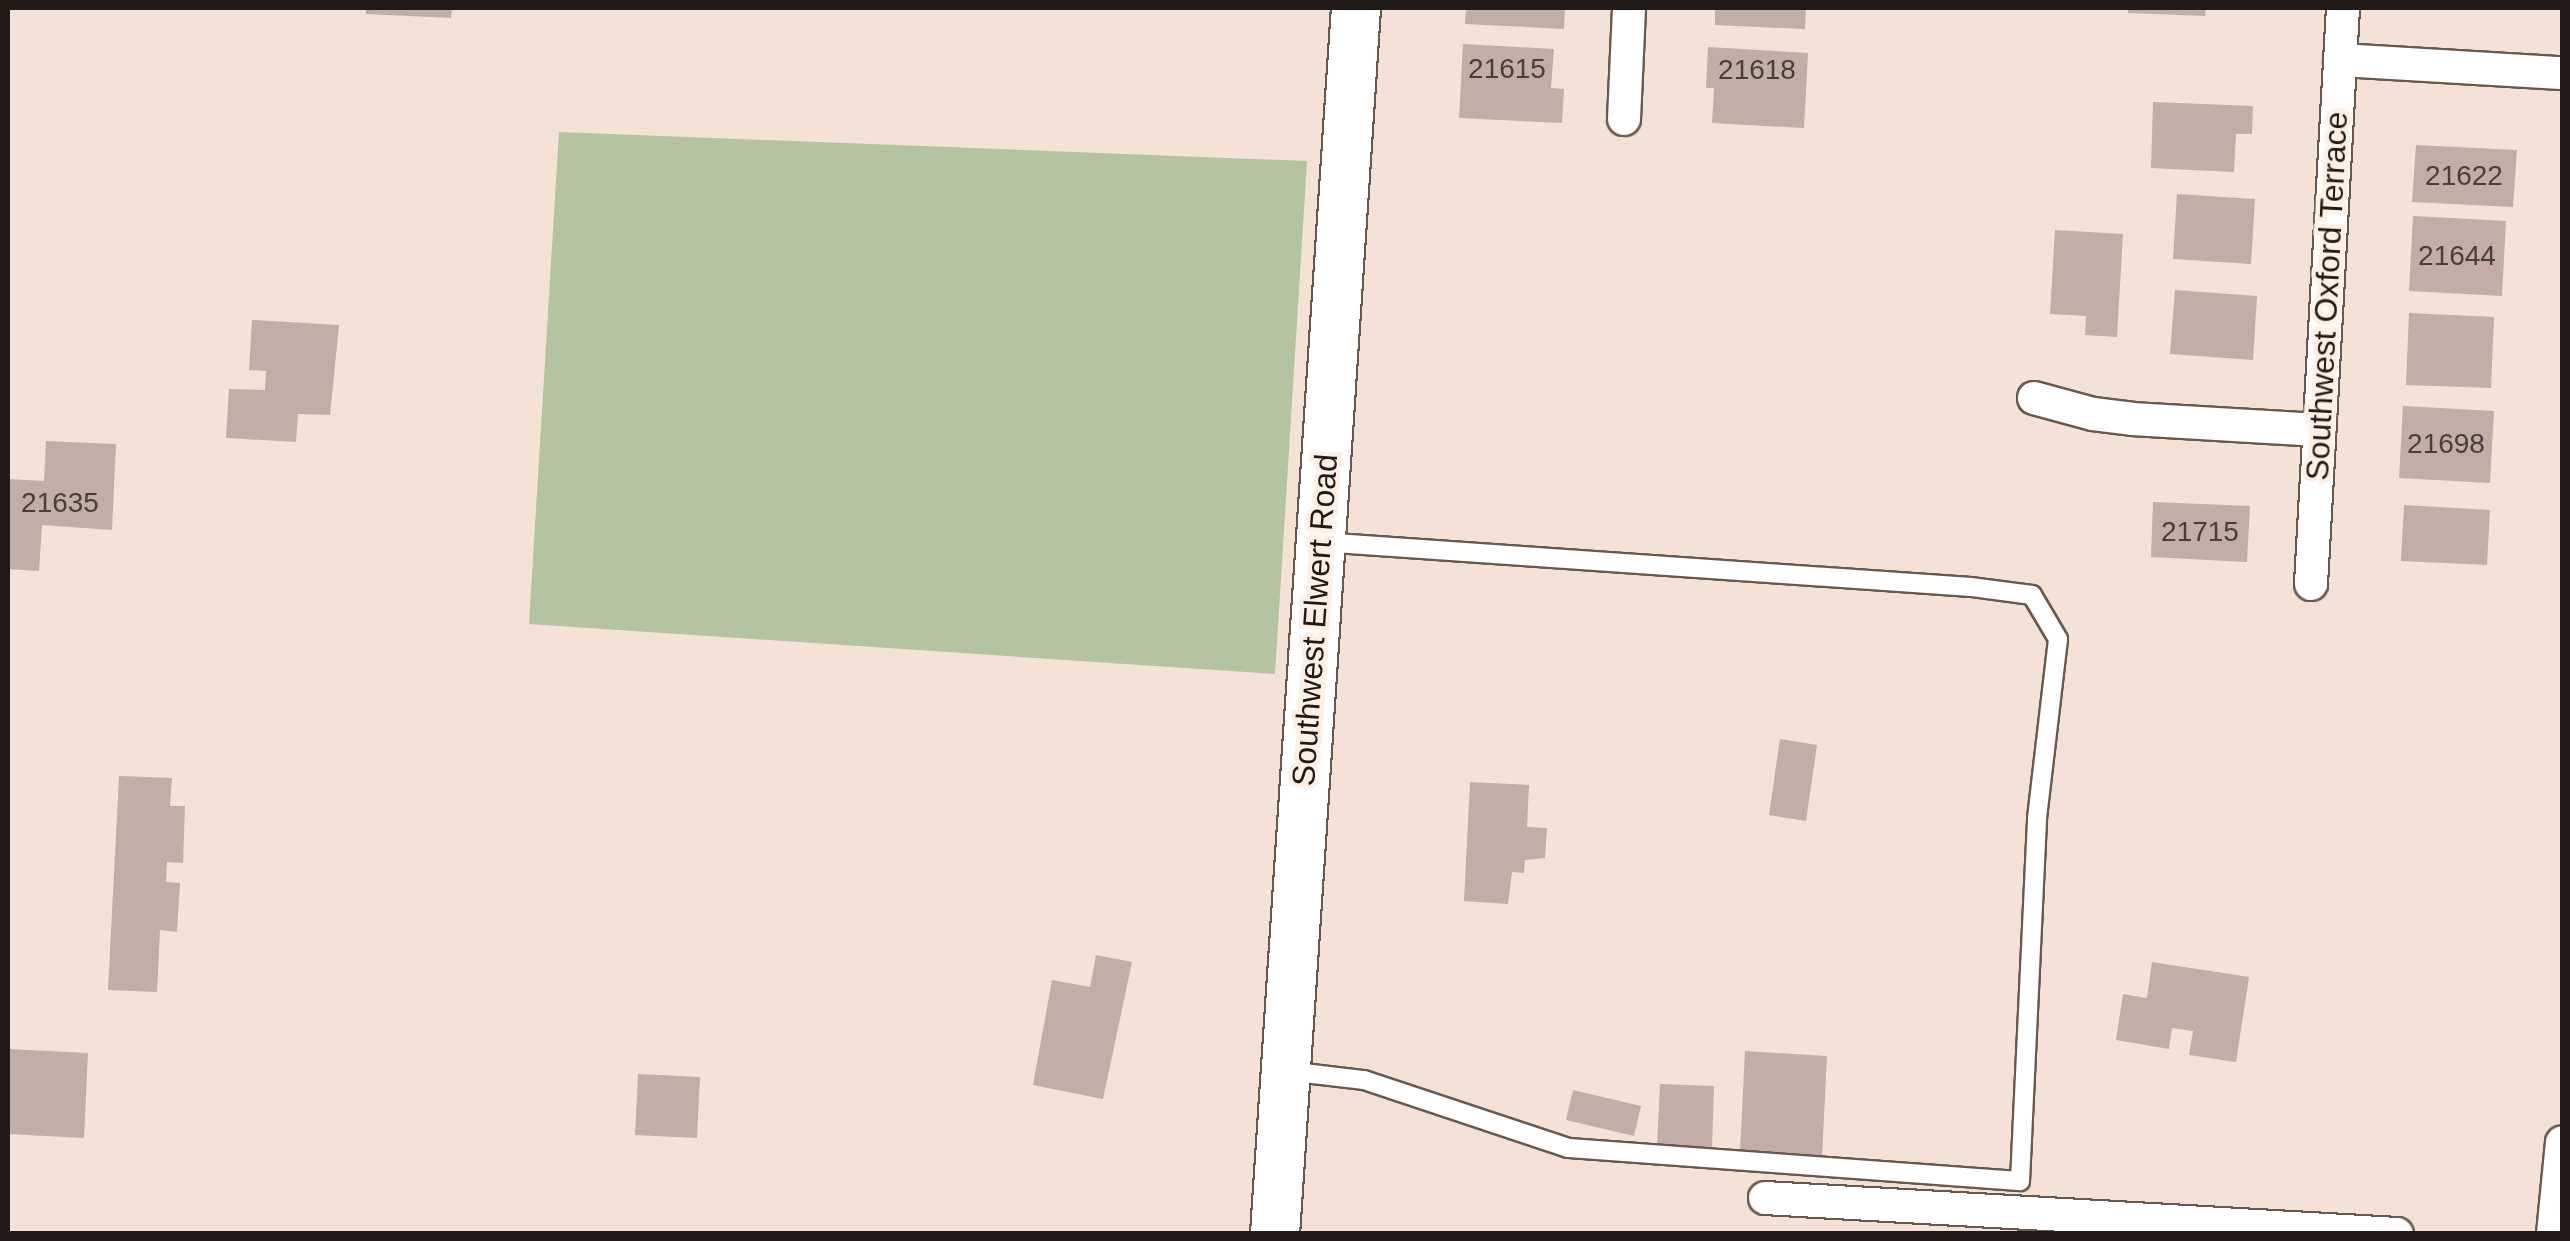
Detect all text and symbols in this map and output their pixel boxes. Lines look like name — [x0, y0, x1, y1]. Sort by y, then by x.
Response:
house number: 21615 — [1468, 52, 1546, 86]
house number: 21618 — [1718, 53, 1796, 87]
street label: Southwest Oxford Terrace — [2298, 110, 2356, 482]
house number: 21622 — [2425, 159, 2503, 193]
house number: 21644 — [2418, 239, 2496, 273]
house number: 21698 — [2407, 427, 2485, 461]
street label: Southwest Elwert Road — [1284, 453, 1346, 787]
house number: 21635 — [21, 486, 99, 520]
house number: 21715 — [2161, 515, 2239, 549]

